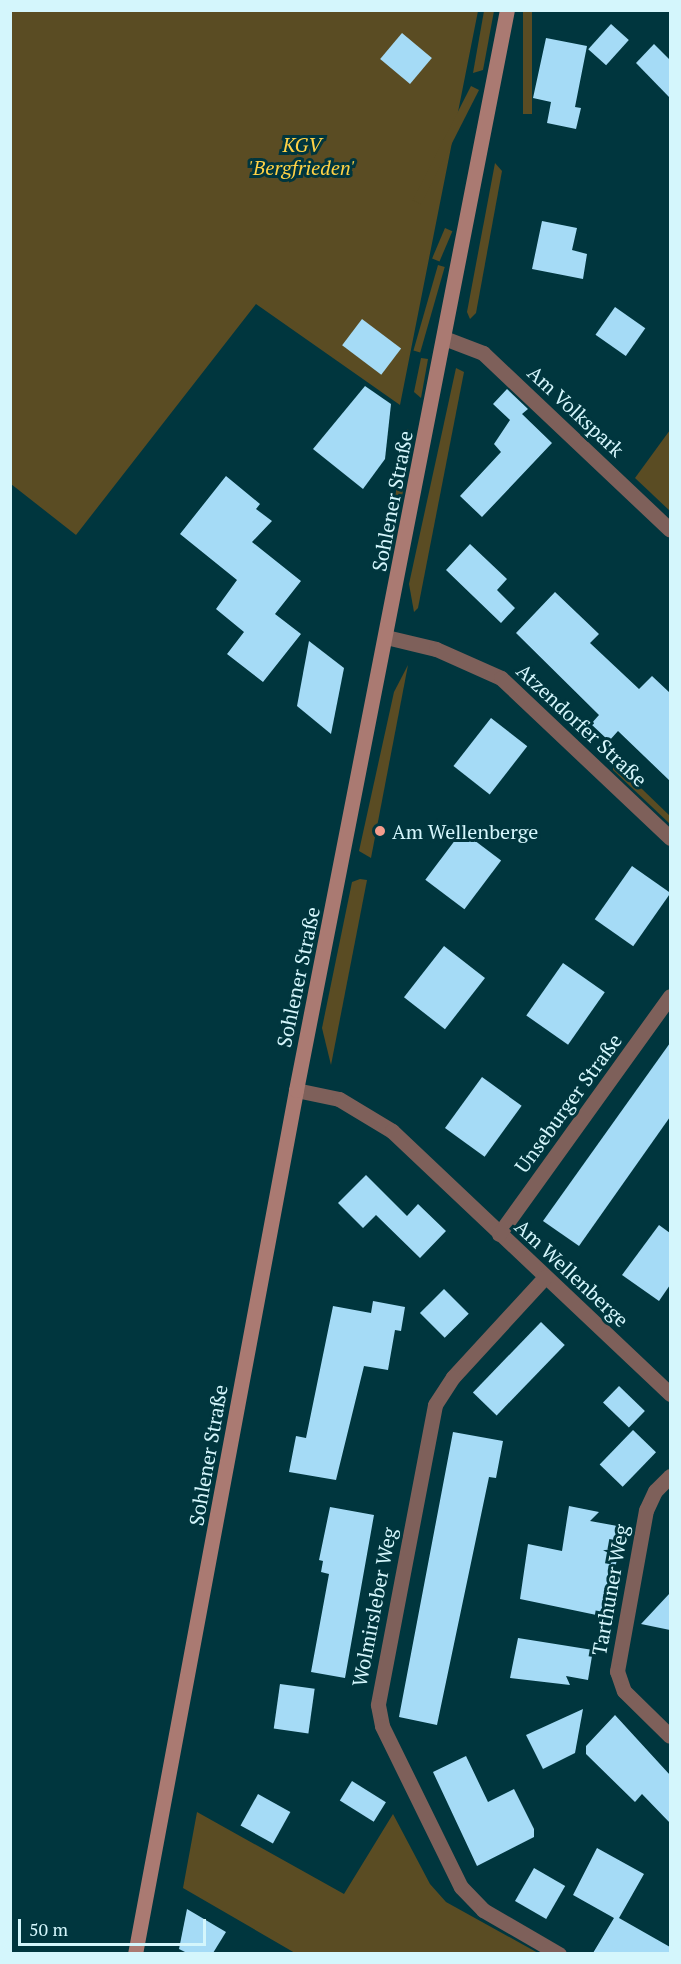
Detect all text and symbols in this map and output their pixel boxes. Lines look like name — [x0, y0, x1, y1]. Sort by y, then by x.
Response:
park label: KGV 'Bergfrieden' — [249, 132, 355, 179]
street label: Am Volkspark — [523, 360, 629, 462]
street label: Sohlener Straße — [367, 429, 417, 573]
street label: Atzendorfer Straße — [512, 659, 652, 791]
place label: Am Wellenberge — [392, 819, 538, 843]
marker: Am Wellenberge — [373, 824, 387, 838]
street label: Sohlener Straße — [271, 905, 325, 1049]
street label: Unseburger Straße — [510, 1029, 626, 1177]
street label: Am Wellenberge — [510, 1214, 634, 1332]
street label: Sohlener Straße — [184, 1383, 232, 1527]
street label: Tarthuner Weg — [587, 1523, 633, 1657]
street label: Wolmirsleber Weg — [347, 1525, 401, 1689]
scale bar — [21, 1907, 208, 1945]
text: 50 m — [29, 1917, 68, 1941]

